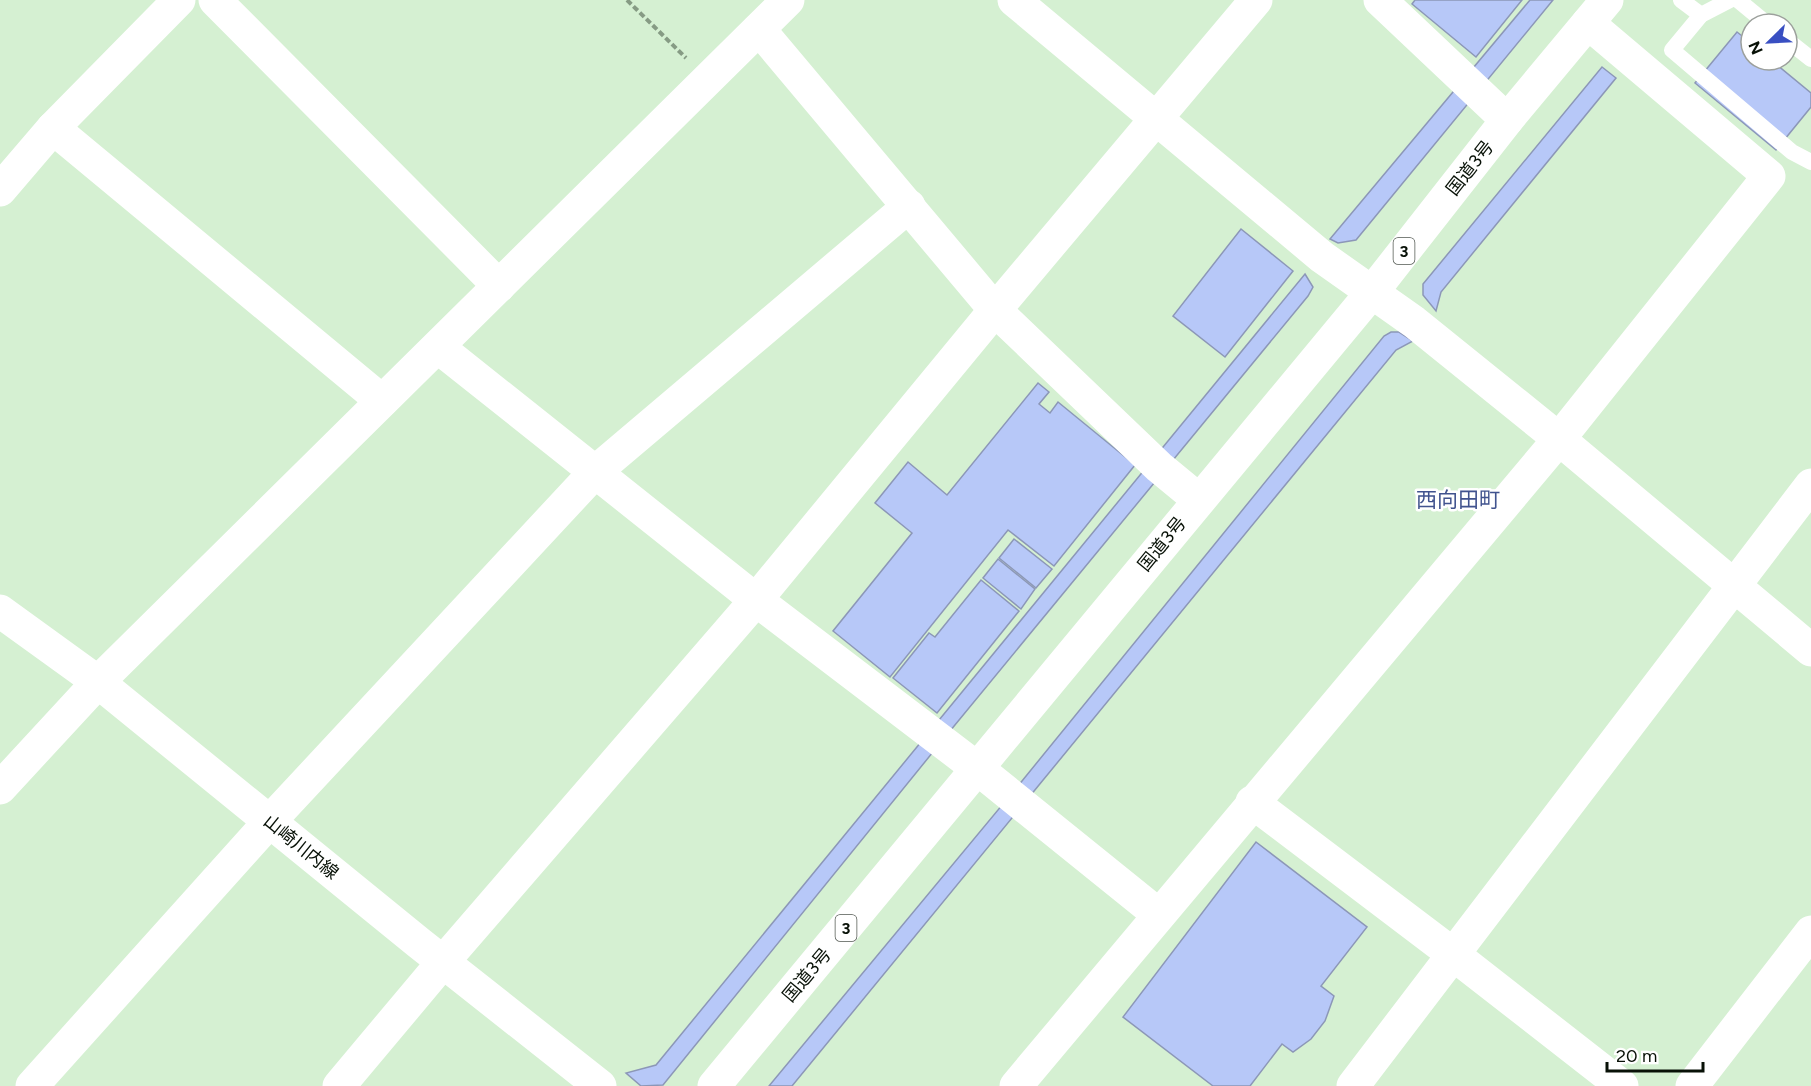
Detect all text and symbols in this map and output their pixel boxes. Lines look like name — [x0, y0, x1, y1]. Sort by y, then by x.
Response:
north arrow — [1739, 12, 1799, 72]
text: N — [1745, 38, 1767, 57]
street label: 国道3号 — [1442, 136, 1498, 200]
road number: 3 — [1394, 238, 1414, 264]
district label: 西向田町 — [1416, 487, 1500, 512]
street label: 国道3号 — [1133, 512, 1191, 576]
street label: 山崎川内線 — [259, 810, 343, 884]
road number: 3 — [836, 915, 856, 941]
street label: 国道3号 — [778, 943, 836, 1007]
scale bar — [1607, 1035, 1703, 1073]
text: 20 m — [1616, 1045, 1657, 1067]

